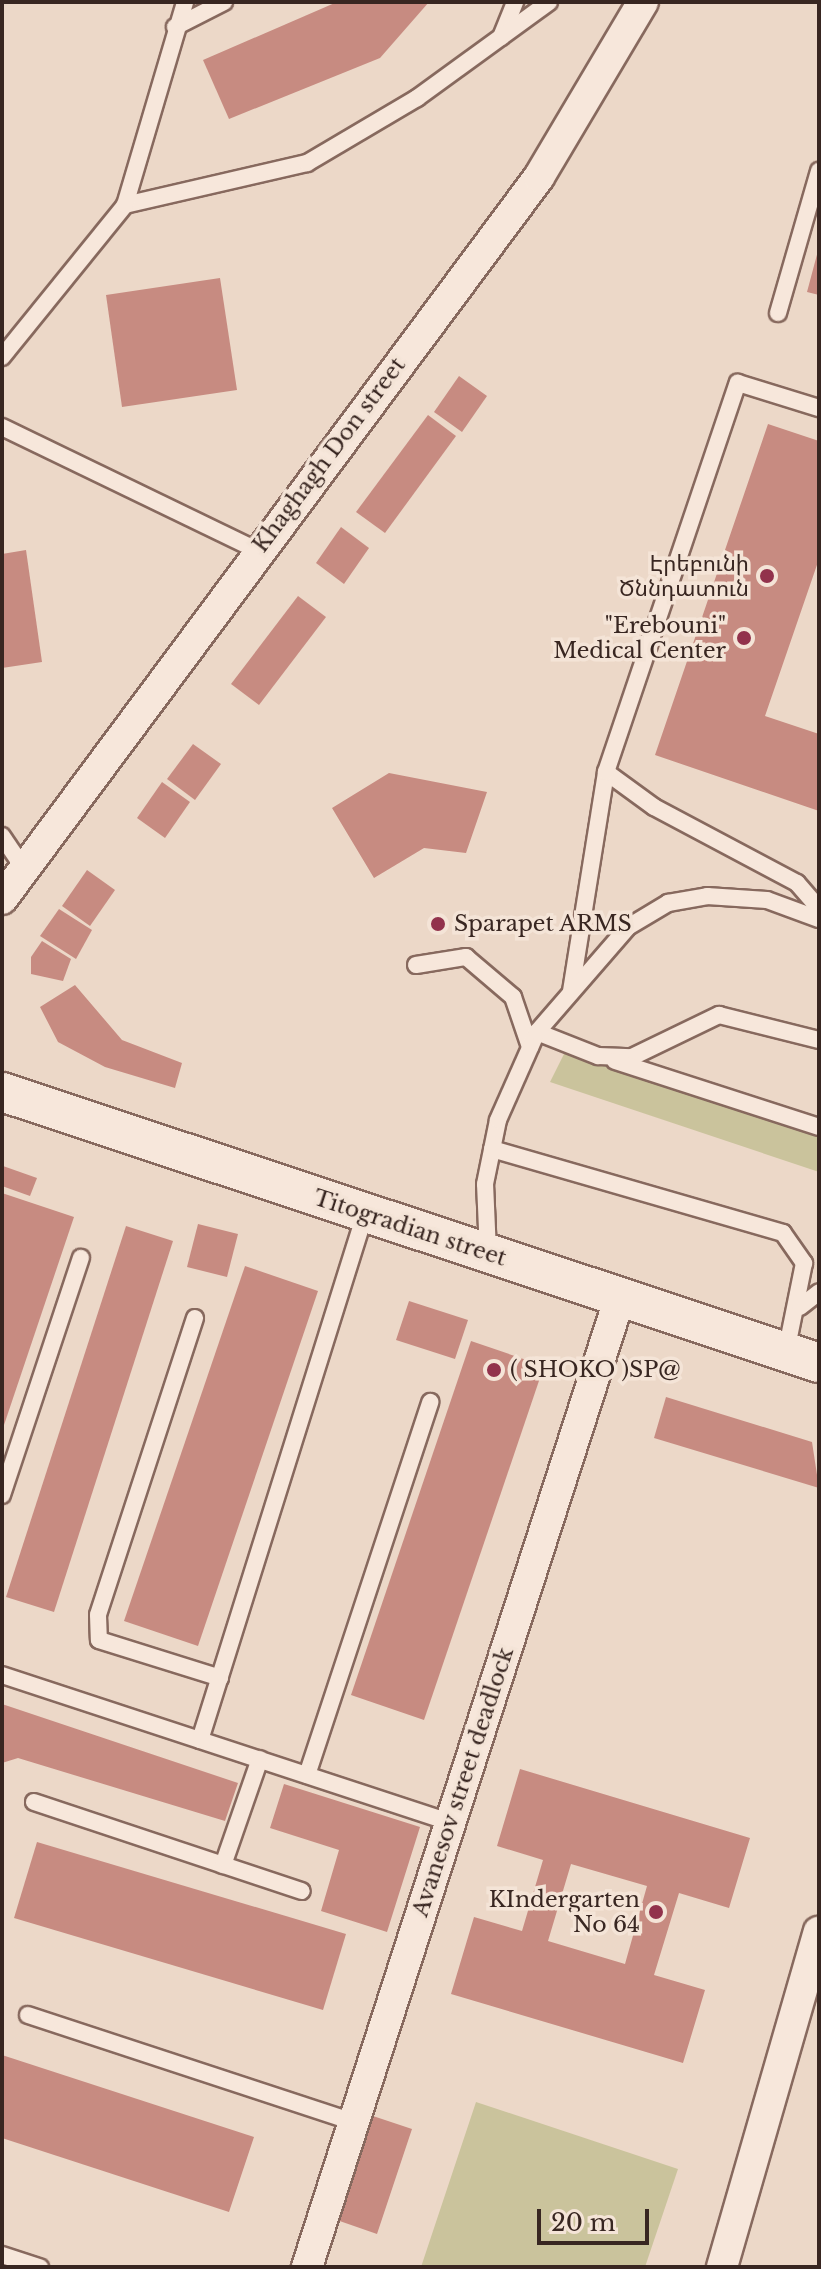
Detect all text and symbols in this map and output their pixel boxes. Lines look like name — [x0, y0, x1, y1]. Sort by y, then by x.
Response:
street label: Khaghagh Don street — [247, 352, 411, 558]
place label: Էրեբունի Ծննդատուն — [619, 550, 749, 602]
marker: Էրեբունի Ծննդատուն — [756, 565, 778, 587]
place label: "Erebouni" Medical Center — [553, 612, 726, 664]
marker: "Erebouni" Medical Center — [733, 627, 755, 649]
place label: Sparapet ARMS — [454, 911, 633, 937]
marker: Sparapet ARMS — [429, 915, 447, 933]
street label: Titogradian street — [310, 1184, 510, 1272]
place label: ( SHOKO )SP@ — [510, 1357, 681, 1383]
marker: ( SHOKO )SP@ — [485, 1361, 503, 1379]
street label: Avanesov street deadlock — [407, 1644, 519, 1920]
place label: KIndergarten No 64 — [489, 1886, 640, 1938]
marker: KIndergarten No 64 — [647, 1903, 665, 1921]
scale bar — [541, 2193, 653, 2243]
text: 20 m — [551, 2208, 616, 2237]

